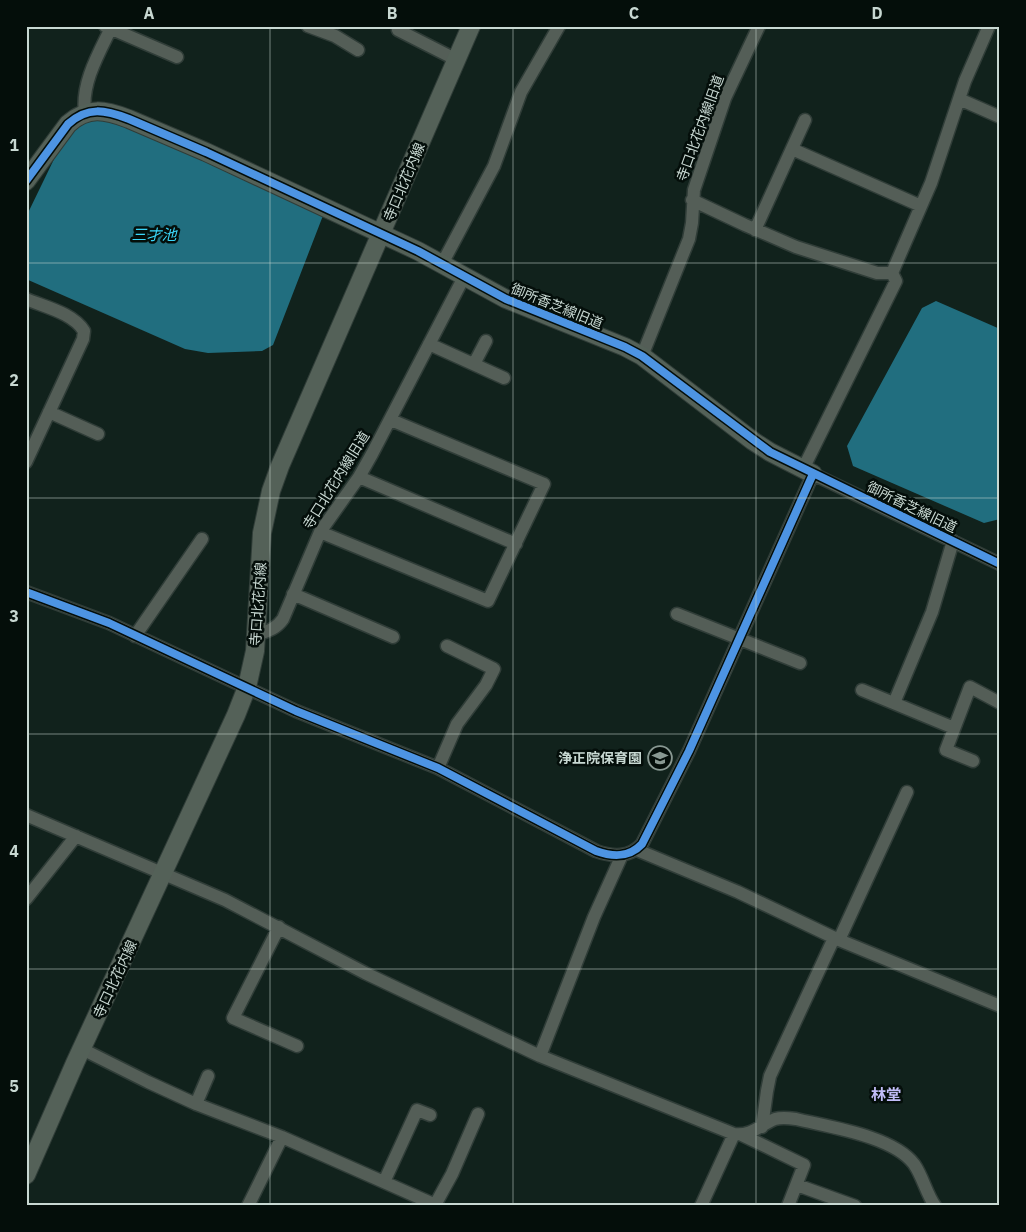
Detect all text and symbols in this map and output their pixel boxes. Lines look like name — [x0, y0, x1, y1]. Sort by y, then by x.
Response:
text: A — [144, 3, 155, 23]
text: B — [387, 3, 398, 23]
text: C — [629, 3, 639, 23]
text: D — [871, 3, 883, 23]
street label: 寺口北花内線旧道 — [672, 72, 728, 184]
text: 1 — [9, 135, 19, 155]
street label: 寺口北花内線 — [379, 140, 429, 224]
water label: 三才池 — [131, 225, 178, 244]
street label: 御所香芝線旧道 — [508, 279, 606, 333]
text: 2 — [9, 370, 19, 390]
street label: 寺口北花内線旧道 — [299, 428, 373, 532]
street label: 御所香芝線旧道 — [864, 477, 960, 537]
street label: 寺口北花内線 — [246, 561, 270, 647]
text: 3 — [9, 606, 19, 626]
school or university icon: 浄正院保育園 — [647, 745, 673, 771]
place label: 浄正院保育園 — [558, 749, 642, 767]
text: 4 — [9, 841, 19, 861]
street label: 寺口北花内線 — [89, 937, 141, 1021]
text: 5 — [9, 1076, 19, 1096]
district label: 林堂 — [871, 1085, 901, 1104]

